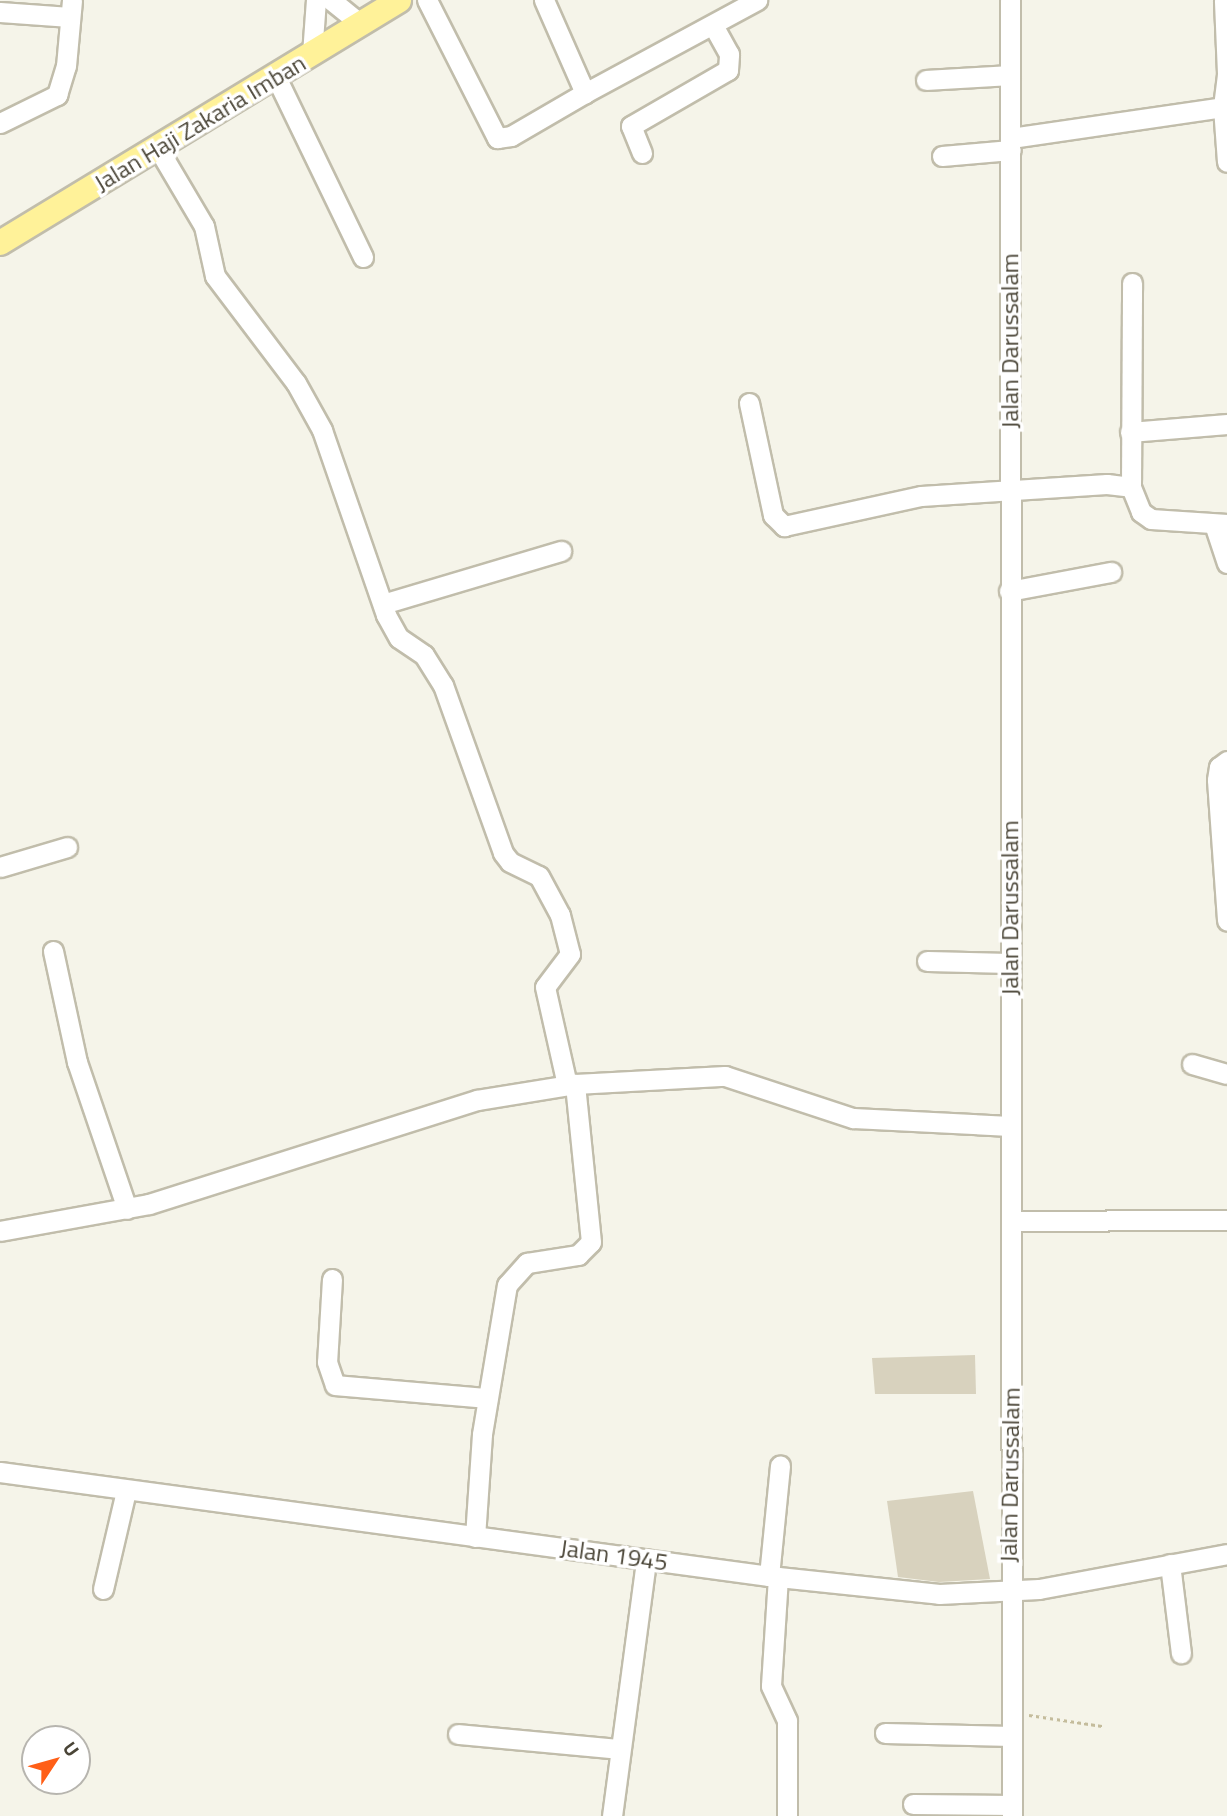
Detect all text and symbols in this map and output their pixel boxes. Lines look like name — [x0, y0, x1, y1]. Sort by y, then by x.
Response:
street label: Jalan Haji Zakaria Imban — [89, 48, 311, 198]
street label: Jalan Darussalam — [996, 253, 1024, 429]
street label: Jalan Darussalam — [996, 820, 1024, 996]
street label: Jalan Darussalam — [994, 1387, 1026, 1563]
street label: Jalan 1945 — [558, 1533, 670, 1577]
north arrow — [21, 1725, 91, 1795]
text: U — [56, 1735, 87, 1762]

